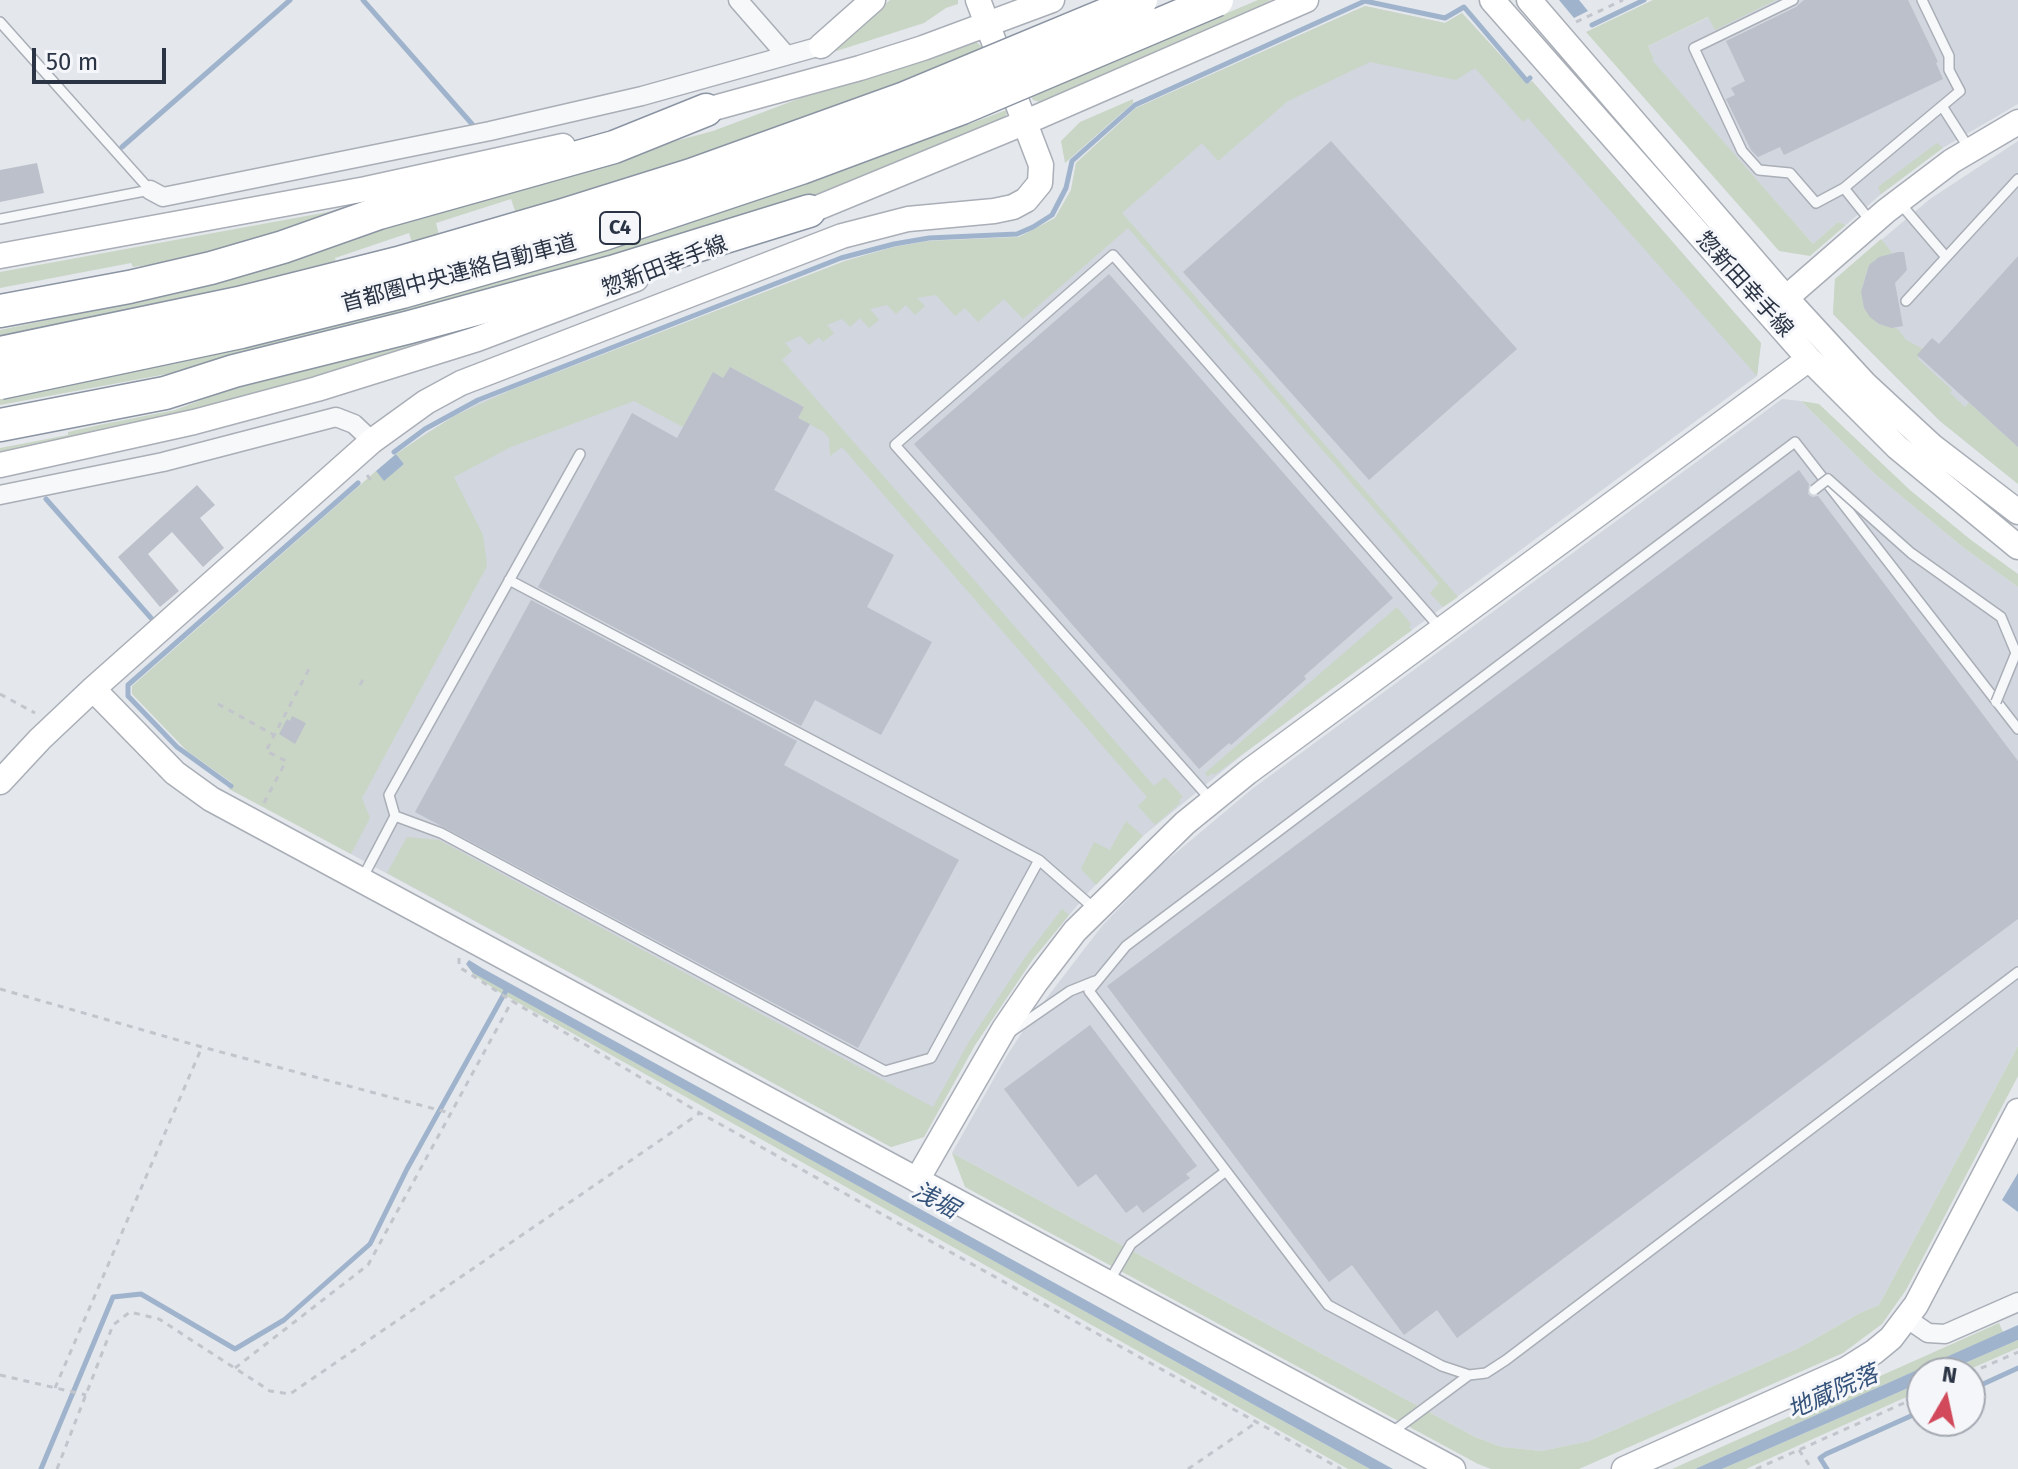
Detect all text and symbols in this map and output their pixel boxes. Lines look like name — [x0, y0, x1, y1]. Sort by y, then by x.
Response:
scale bar — [36, 32, 170, 82]
text: 50 m — [46, 48, 98, 76]
road number: C4 — [600, 212, 640, 244]
street label: 惣新田幸手線 — [1690, 227, 1798, 343]
street label: 首都圏中央連絡自動車道 — [339, 230, 579, 318]
street label: 惣新田幸手線 — [599, 231, 731, 303]
water label: 浅堀 — [907, 1177, 963, 1225]
north arrow — [1906, 1357, 1986, 1437]
water label: 地蔵院落 — [1783, 1360, 1883, 1426]
text: N — [1940, 1360, 1959, 1389]

